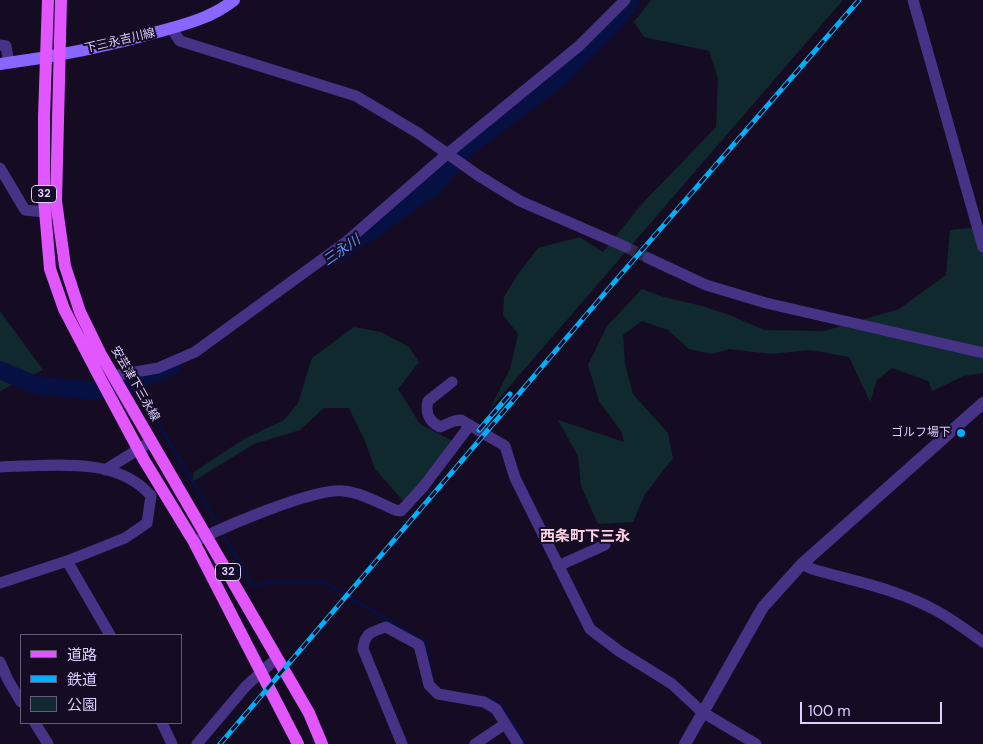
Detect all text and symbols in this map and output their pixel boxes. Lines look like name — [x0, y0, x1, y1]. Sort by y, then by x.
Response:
street label: 下三永吉川線 — [83, 26, 157, 56]
road number: 32 — [32, 185, 56, 202]
water label: 三永川 — [320, 232, 364, 270]
street label: 安芸津下三永線 — [108, 344, 162, 424]
place label: ゴルフ場下 — [891, 426, 951, 440]
marker: ゴルフ場下 — [955, 427, 967, 439]
district label: 西条町下三永 — [540, 528, 630, 546]
road number: 32 — [216, 564, 240, 580]
legend — [20, 634, 182, 724]
text: 道路 — [67, 645, 97, 665]
text: 鉄道 — [67, 670, 97, 690]
scale bar — [803, 692, 946, 724]
text: 公園 — [67, 695, 97, 715]
text: 100 m — [808, 701, 851, 721]

